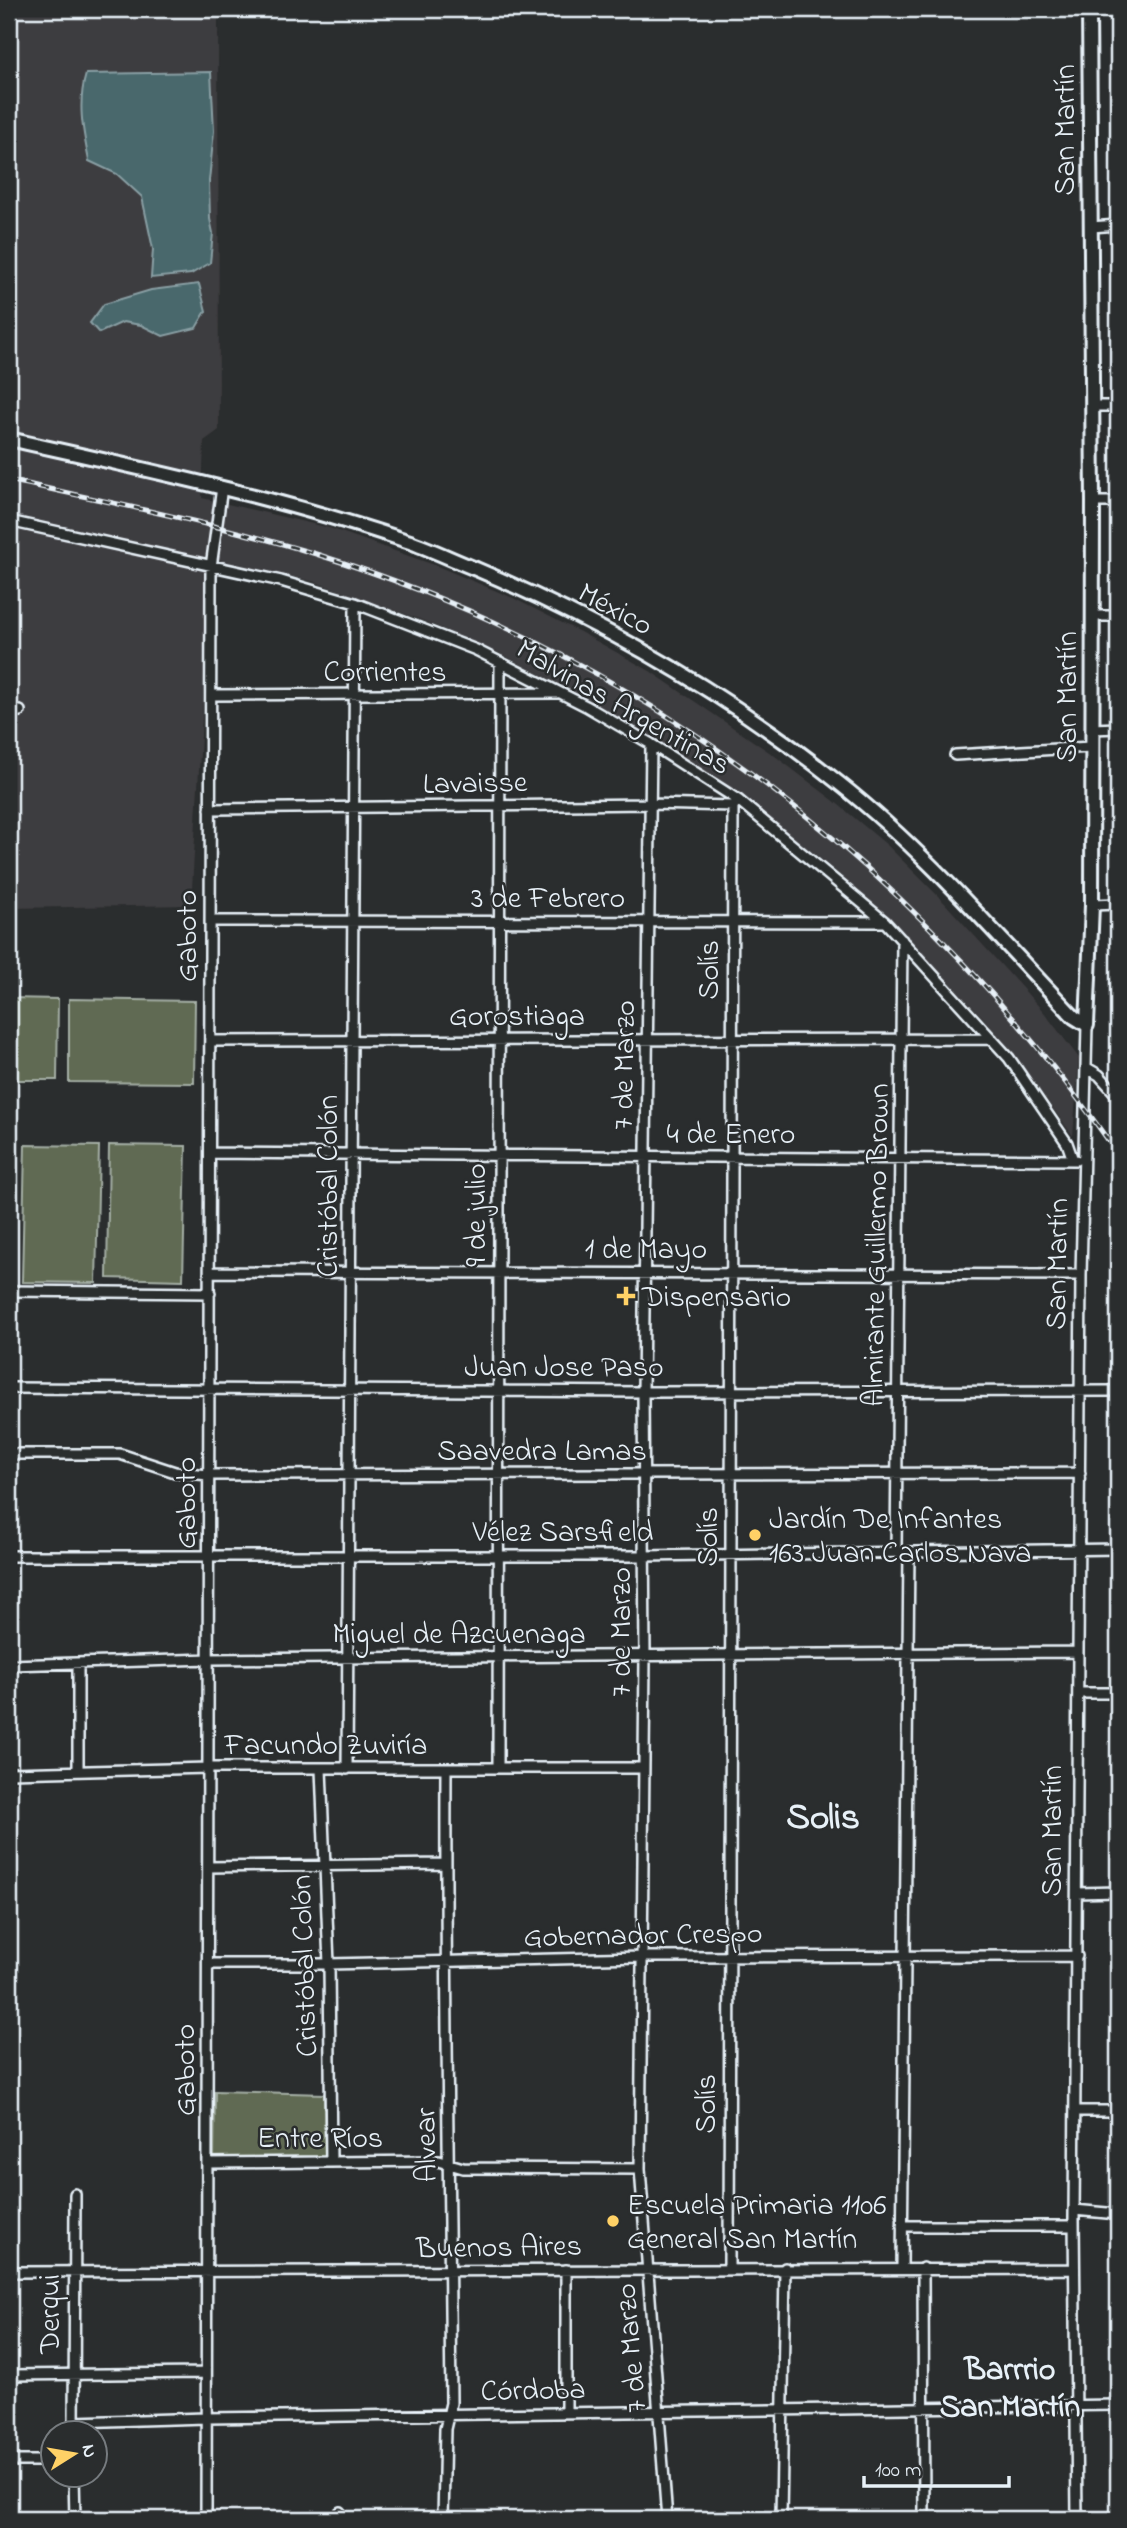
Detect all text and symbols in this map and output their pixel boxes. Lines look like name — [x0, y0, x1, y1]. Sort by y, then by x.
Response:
street label: San Martín — [1045, 64, 1089, 196]
street label: México — [569, 573, 660, 649]
street label: Malvinas Argentinas — [507, 629, 738, 788]
street label: San Martín — [1047, 631, 1091, 763]
street label: Corrientes — [323, 652, 447, 696]
street label: Lavaisse — [422, 762, 528, 808]
street label: 3 de Febrero — [471, 878, 625, 922]
street label: Gaboto — [167, 890, 211, 982]
street label: Solís — [689, 940, 733, 1000]
street label: Gorostiaga — [449, 996, 585, 1040]
street label: 7 de Marzo — [603, 1000, 649, 1130]
street label: Almirante Guillermo Brown — [853, 1083, 903, 1407]
street label: Cristóbal Colón — [308, 1095, 352, 1277]
street label: 4 de Enero — [667, 1114, 795, 1158]
street label: 9 de julio — [456, 1163, 500, 1267]
street label: San Martín — [1036, 1198, 1082, 1330]
street label: 1 de Mayo — [585, 1229, 707, 1273]
place label: Dispensario — [641, 1277, 791, 1321]
marker: Dispensario — [616, 1286, 636, 1306]
street label: Juan Jose Paso — [464, 1347, 664, 1391]
street label: Saavedra Lamas — [437, 1431, 647, 1475]
street label: Gaboto — [166, 1457, 210, 1549]
place label: Jardín De Infantes 163 Juan Carlos Nava — [769, 1499, 1031, 1577]
street label: Solís — [688, 1507, 732, 1567]
street label: Vélez Sarsfield — [472, 1512, 654, 1556]
marker: Jardín De Infantes 163 Juan Carlos Nava — [747, 1527, 763, 1543]
street label: 7 de Marzo — [601, 1567, 645, 1697]
street label: Miguel de Azcuenaga — [332, 1614, 586, 1658]
street label: Facundo Zuviría — [224, 1725, 427, 1769]
street label: San Martín — [1032, 1765, 1076, 1897]
district label: Solis — [786, 1792, 860, 1846]
street label: Cristóbal Colón — [281, 1874, 331, 2058]
street label: Gobernador Crespo — [523, 1913, 763, 1961]
street label: Gaboto — [165, 2024, 209, 2116]
street label: Solís — [686, 2074, 730, 2134]
street label: Alvear — [405, 2106, 451, 2183]
street label: Entre Ríos — [257, 2118, 383, 2162]
place label: Escuela Primaria 1106 General San Martín — [627, 2185, 886, 2263]
marker: Escuela Primaria 1106 General San Martín — [605, 2213, 621, 2229]
street label: Buenos Aires — [415, 2226, 582, 2272]
street label: Derqui — [30, 2274, 74, 2355]
street label: 7 de Marzo — [605, 2281, 661, 2414]
district label: Barrrio San Martín — [940, 2348, 1080, 2432]
street label: Córdoba — [480, 2369, 586, 2415]
north arrow — [38, 2420, 108, 2490]
text: N — [74, 2442, 103, 2460]
scale bar — [864, 2444, 1010, 2488]
text: 100 m — [875, 2456, 921, 2486]

